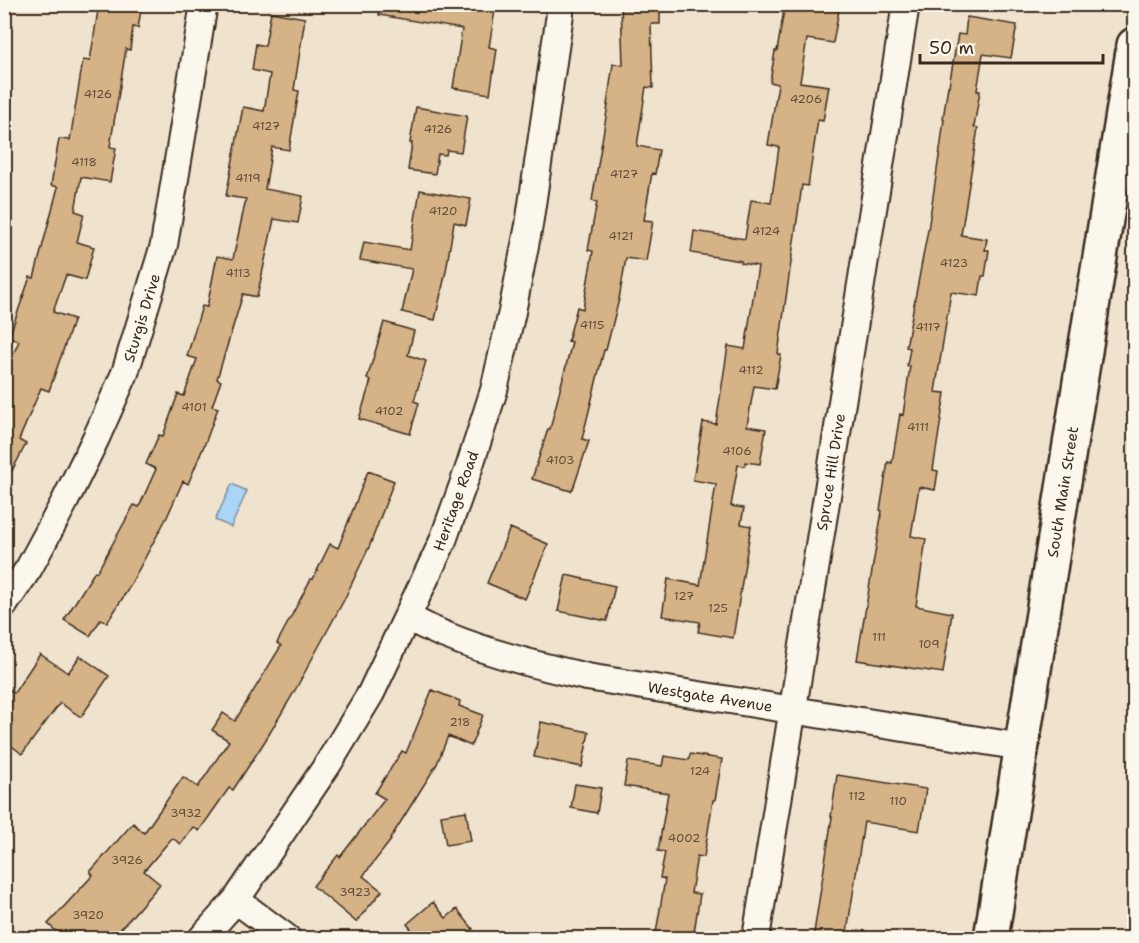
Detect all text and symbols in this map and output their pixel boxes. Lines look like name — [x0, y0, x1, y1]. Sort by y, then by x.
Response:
scale bar — [920, 27, 1103, 65]
text: 50 m — [929, 36, 974, 60]
house number: 4126 — [84, 86, 112, 102]
house number: 4206 — [790, 91, 822, 107]
house number: 4127 — [252, 118, 280, 134]
house number: 4126 — [424, 121, 452, 137]
house number: 4118 — [71, 154, 97, 170]
house number: 4127 — [610, 166, 638, 182]
house number: 4119 — [235, 170, 261, 186]
house number: 4120 — [429, 203, 457, 219]
house number: 4124 — [752, 223, 780, 239]
house number: 4121 — [608, 228, 634, 244]
house number: 4123 — [940, 255, 968, 271]
house number: 4113 — [225, 265, 251, 281]
street label: Sturgis Drive — [119, 271, 165, 365]
house number: 4115 — [580, 317, 604, 333]
house number: 4117 — [915, 319, 941, 335]
house number: 4112 — [738, 362, 764, 378]
house number: 4101 — [181, 399, 207, 415]
house number: 4102 — [375, 403, 403, 419]
street label: Spruce Hill Drive — [812, 412, 850, 532]
house number: 4111 — [907, 419, 929, 435]
street label: South Main Street — [1043, 425, 1083, 559]
house number: 4106 — [722, 443, 752, 459]
street label: Heritage Road — [429, 448, 484, 554]
house number: 4103 — [546, 452, 574, 468]
house number: 127 — [674, 588, 694, 604]
house number: 125 — [708, 600, 728, 616]
house number: 111 — [872, 629, 886, 645]
house number: 109 — [918, 636, 940, 652]
street label: Westgate Avenue — [646, 677, 774, 717]
house number: 218 — [449, 714, 471, 730]
house number: 124 — [690, 763, 710, 779]
house number: 112 — [848, 788, 866, 804]
house number: 110 — [889, 793, 907, 809]
house number: 3932 — [170, 805, 202, 821]
house number: 4002 — [668, 830, 700, 846]
house number: 3926 — [111, 852, 143, 868]
house number: 3923 — [339, 884, 371, 900]
house number: 3920 — [72, 907, 104, 923]

